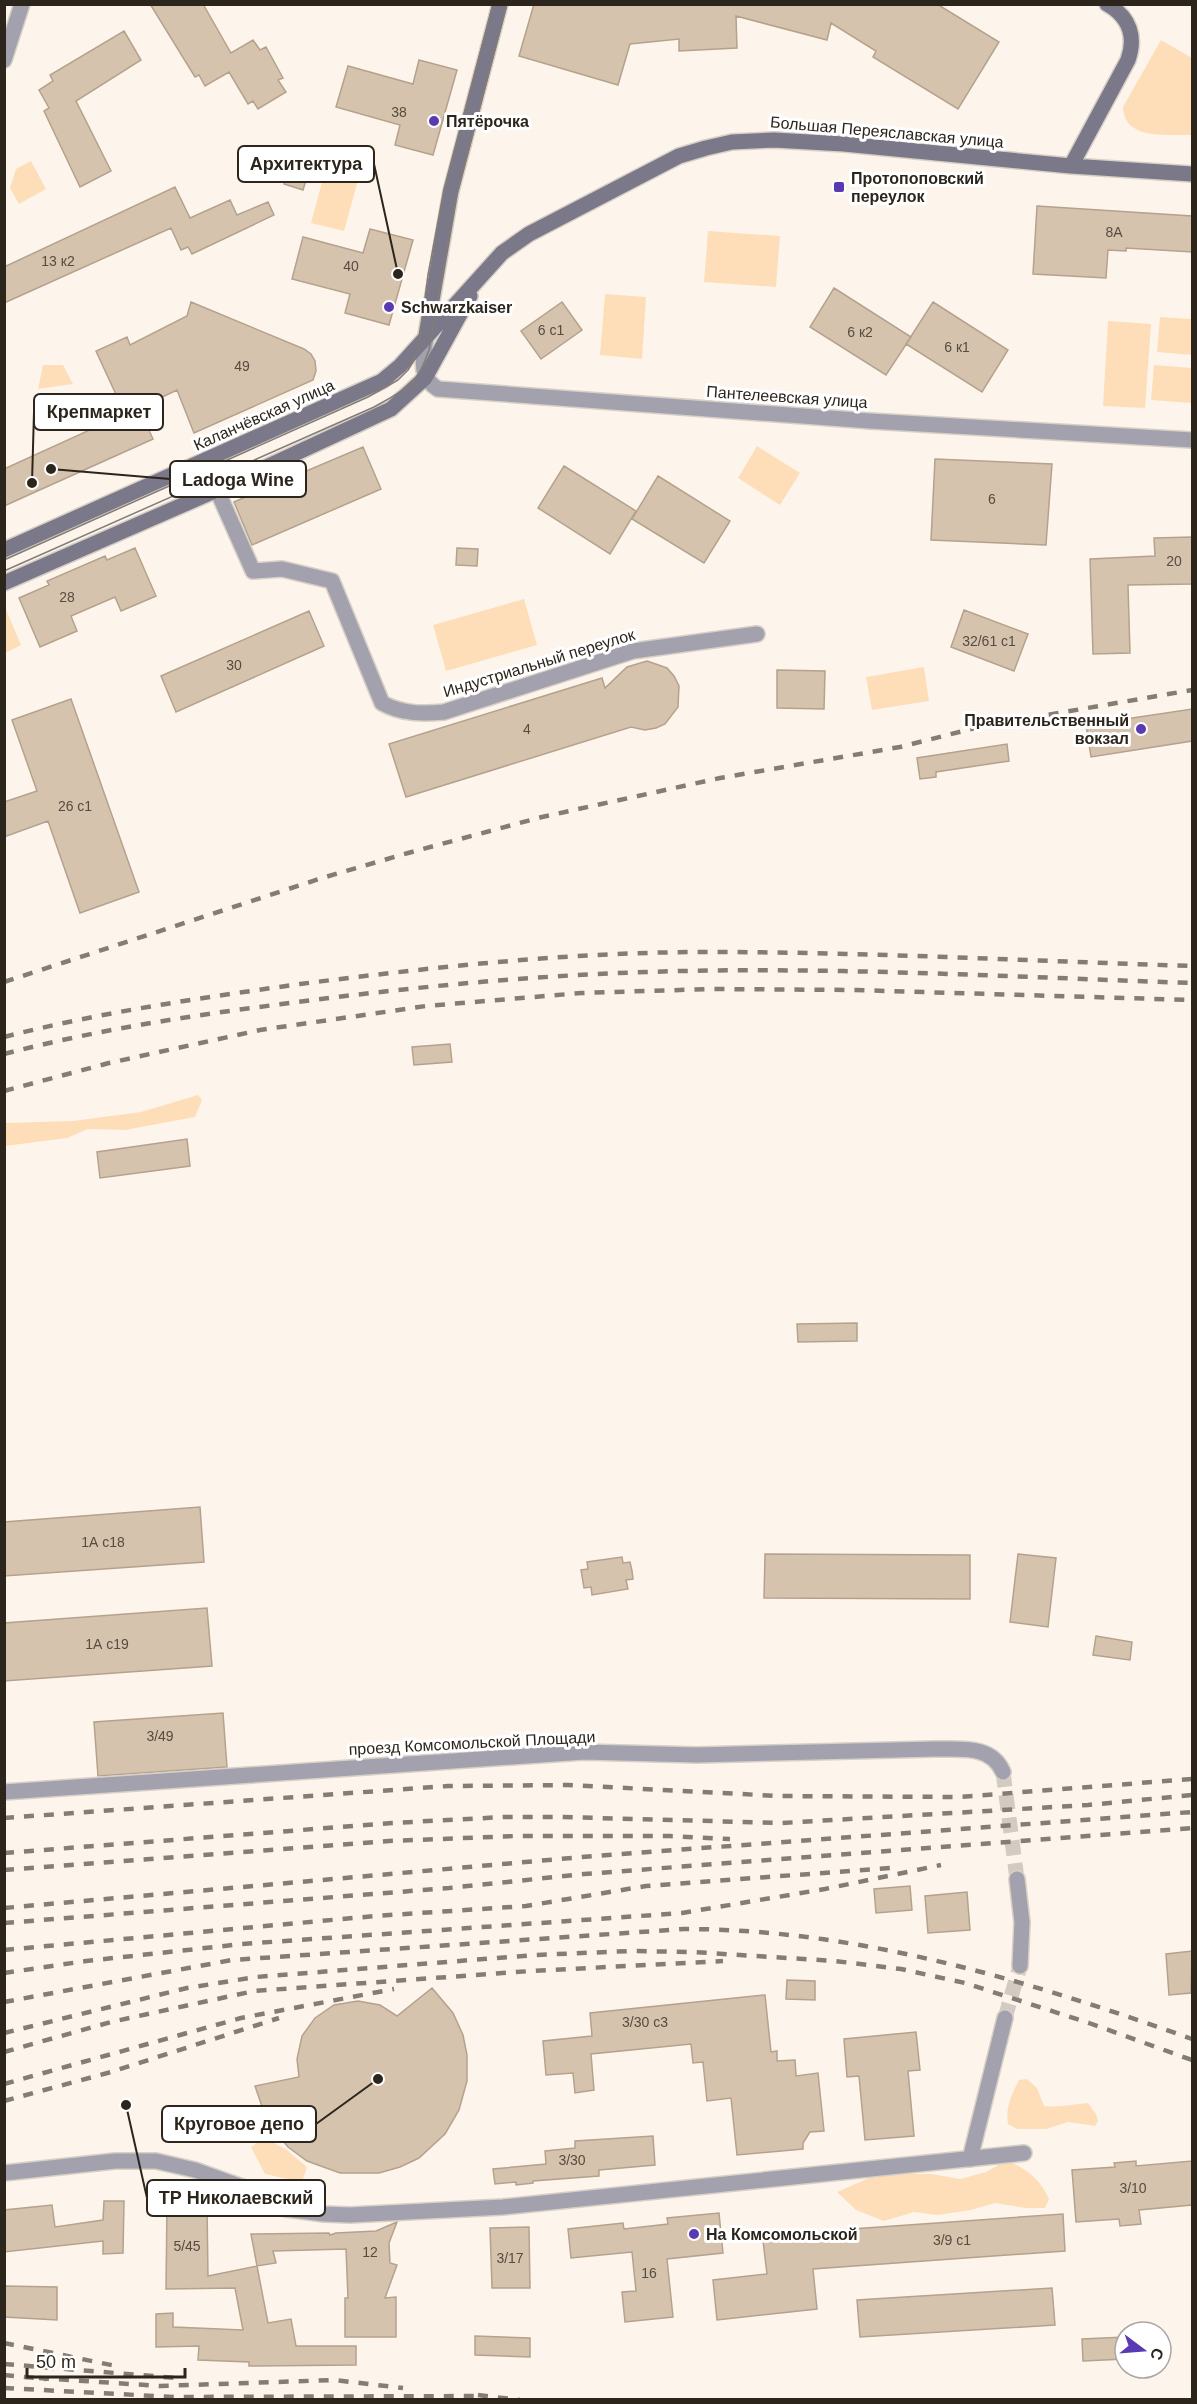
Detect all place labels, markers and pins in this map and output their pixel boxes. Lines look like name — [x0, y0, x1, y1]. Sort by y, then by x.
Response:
place label: Пятёрочка — [446, 113, 529, 130]
marker: Пятёрочка — [427, 114, 441, 128]
callout: Архитектура — [238, 146, 374, 182]
place label: Протопоповский переулок — [851, 170, 984, 205]
marker: Протопоповский переулок — [832, 180, 846, 194]
place label: Schwarzkaiser — [401, 299, 512, 316]
marker: Schwarzkaiser — [382, 300, 396, 314]
callout: Крепмаркет — [34, 394, 163, 430]
callout: Ladoga Wine — [170, 461, 306, 497]
place label: Правительственный вокзал — [964, 712, 1129, 747]
marker: Правительственный вокзал — [1134, 722, 1148, 736]
callout: Круговое депо — [162, 2106, 316, 2142]
callout: ТР Николаевский — [147, 2180, 325, 2216]
place label: На Комсомольской — [706, 2226, 858, 2243]
marker: На Комсомольской — [687, 2227, 701, 2241]

